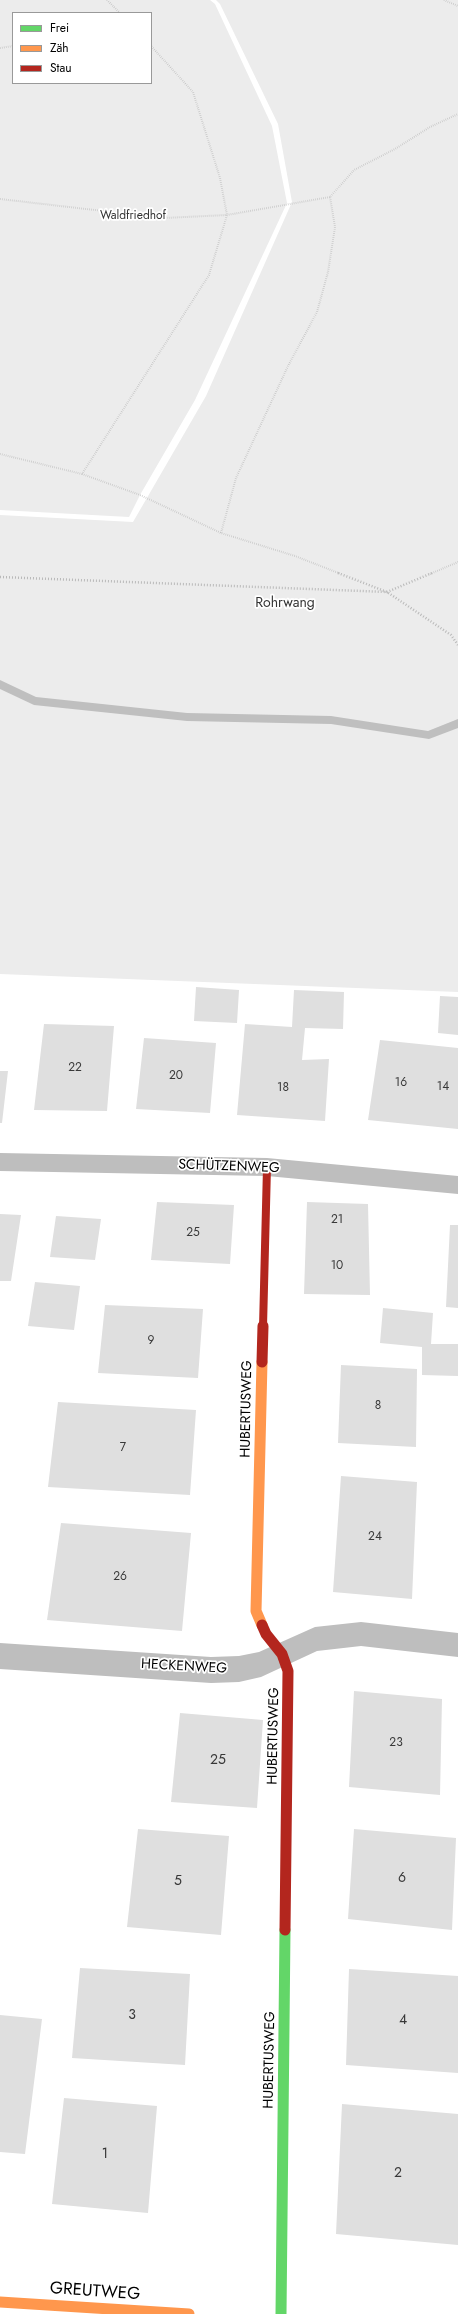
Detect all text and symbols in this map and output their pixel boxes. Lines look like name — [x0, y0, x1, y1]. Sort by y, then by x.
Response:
legend — [12, 12, 152, 84]
text: Frei — [50, 19, 69, 37]
text: Zäh — [50, 39, 69, 57]
text: Stau — [50, 59, 72, 77]
park label: Waldfriedhof — [100, 209, 166, 223]
park label: Rohrwang — [255, 596, 315, 612]
house number: 22 — [68, 1061, 82, 1075]
house number: 20 — [169, 1069, 183, 1083]
house number: 16 — [395, 1076, 407, 1090]
house number: 14 — [437, 1080, 449, 1094]
house number: 18 — [277, 1081, 289, 1095]
street label: SCHÜTZENWEG — [178, 1157, 280, 1177]
house number: 21 — [331, 1213, 343, 1227]
house number: 25 — [186, 1226, 200, 1240]
house number: 10 — [331, 1259, 343, 1273]
house number: 9 — [148, 1334, 154, 1348]
street label: HUBERTUSWEG — [238, 1360, 256, 1458]
house number: 8 — [375, 1399, 381, 1413]
house number: 7 — [120, 1441, 126, 1455]
house number: 24 — [368, 1530, 382, 1544]
house number: 26 — [113, 1570, 127, 1584]
street label: HECKENWEG — [141, 1656, 227, 1678]
street label: HUBERTUSWEG — [265, 1687, 283, 1785]
house number: 23 — [389, 1736, 403, 1750]
house number: 25 — [210, 1753, 226, 1769]
house number: 6 — [398, 1871, 406, 1887]
house number: 5 — [174, 1874, 182, 1890]
house number: 3 — [128, 2008, 136, 2024]
street label: HUBERTUSWEG — [261, 2011, 279, 2109]
house number: 4 — [399, 2013, 407, 2029]
house number: 1 — [102, 2147, 108, 2163]
house number: 2 — [394, 2166, 402, 2182]
street label: GREUTWEG — [49, 2279, 141, 2305]

